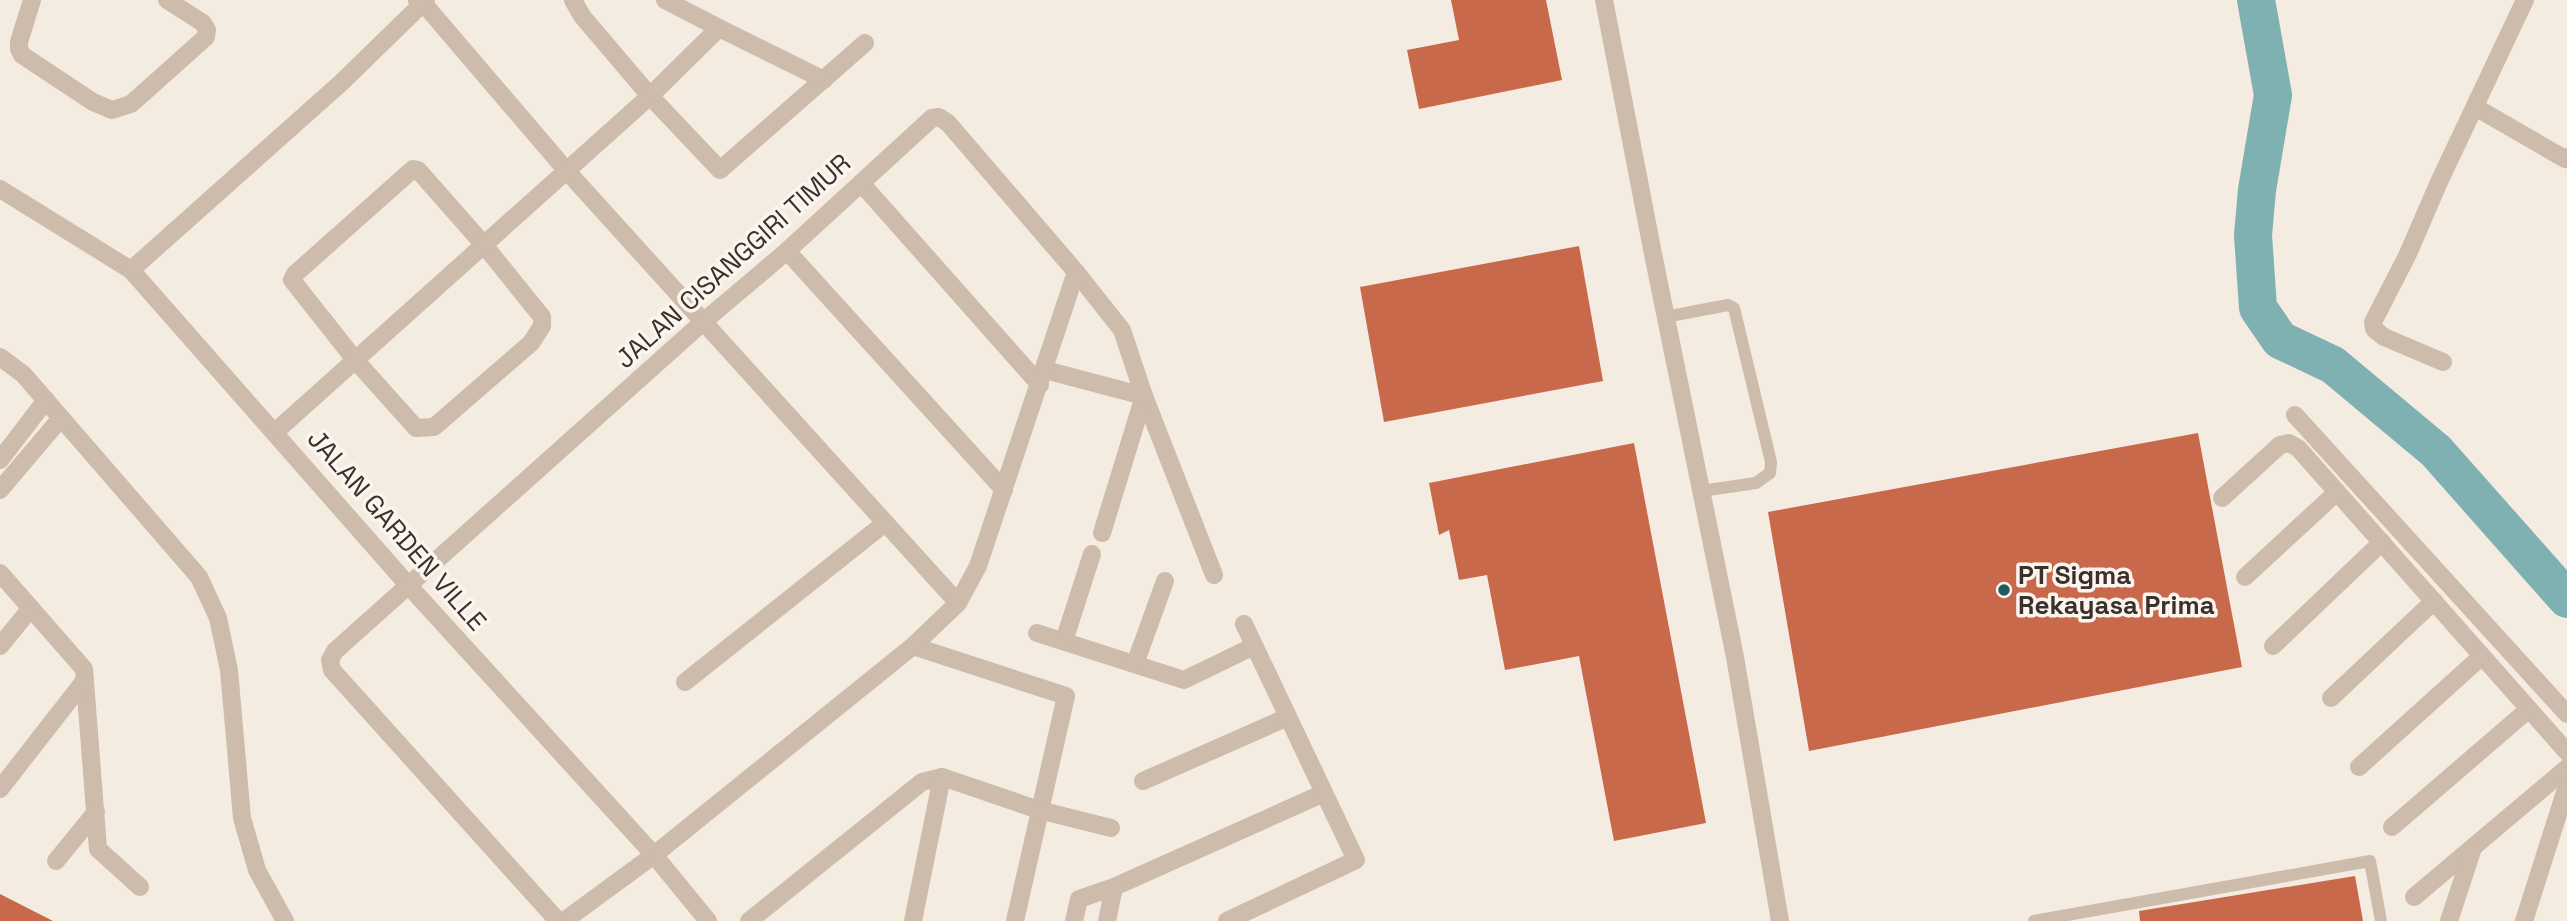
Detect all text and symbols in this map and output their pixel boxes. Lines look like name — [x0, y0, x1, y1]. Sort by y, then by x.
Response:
street label: JALAN CISANGGIRI TIMUR — [608, 146, 858, 376]
street label: JALAN GARDEN VILLE — [300, 422, 494, 638]
place label: PT Sigma Rekayasa Prima — [2018, 558, 2215, 622]
marker: PT Sigma Rekayasa Prima — [1996, 582, 2012, 598]

